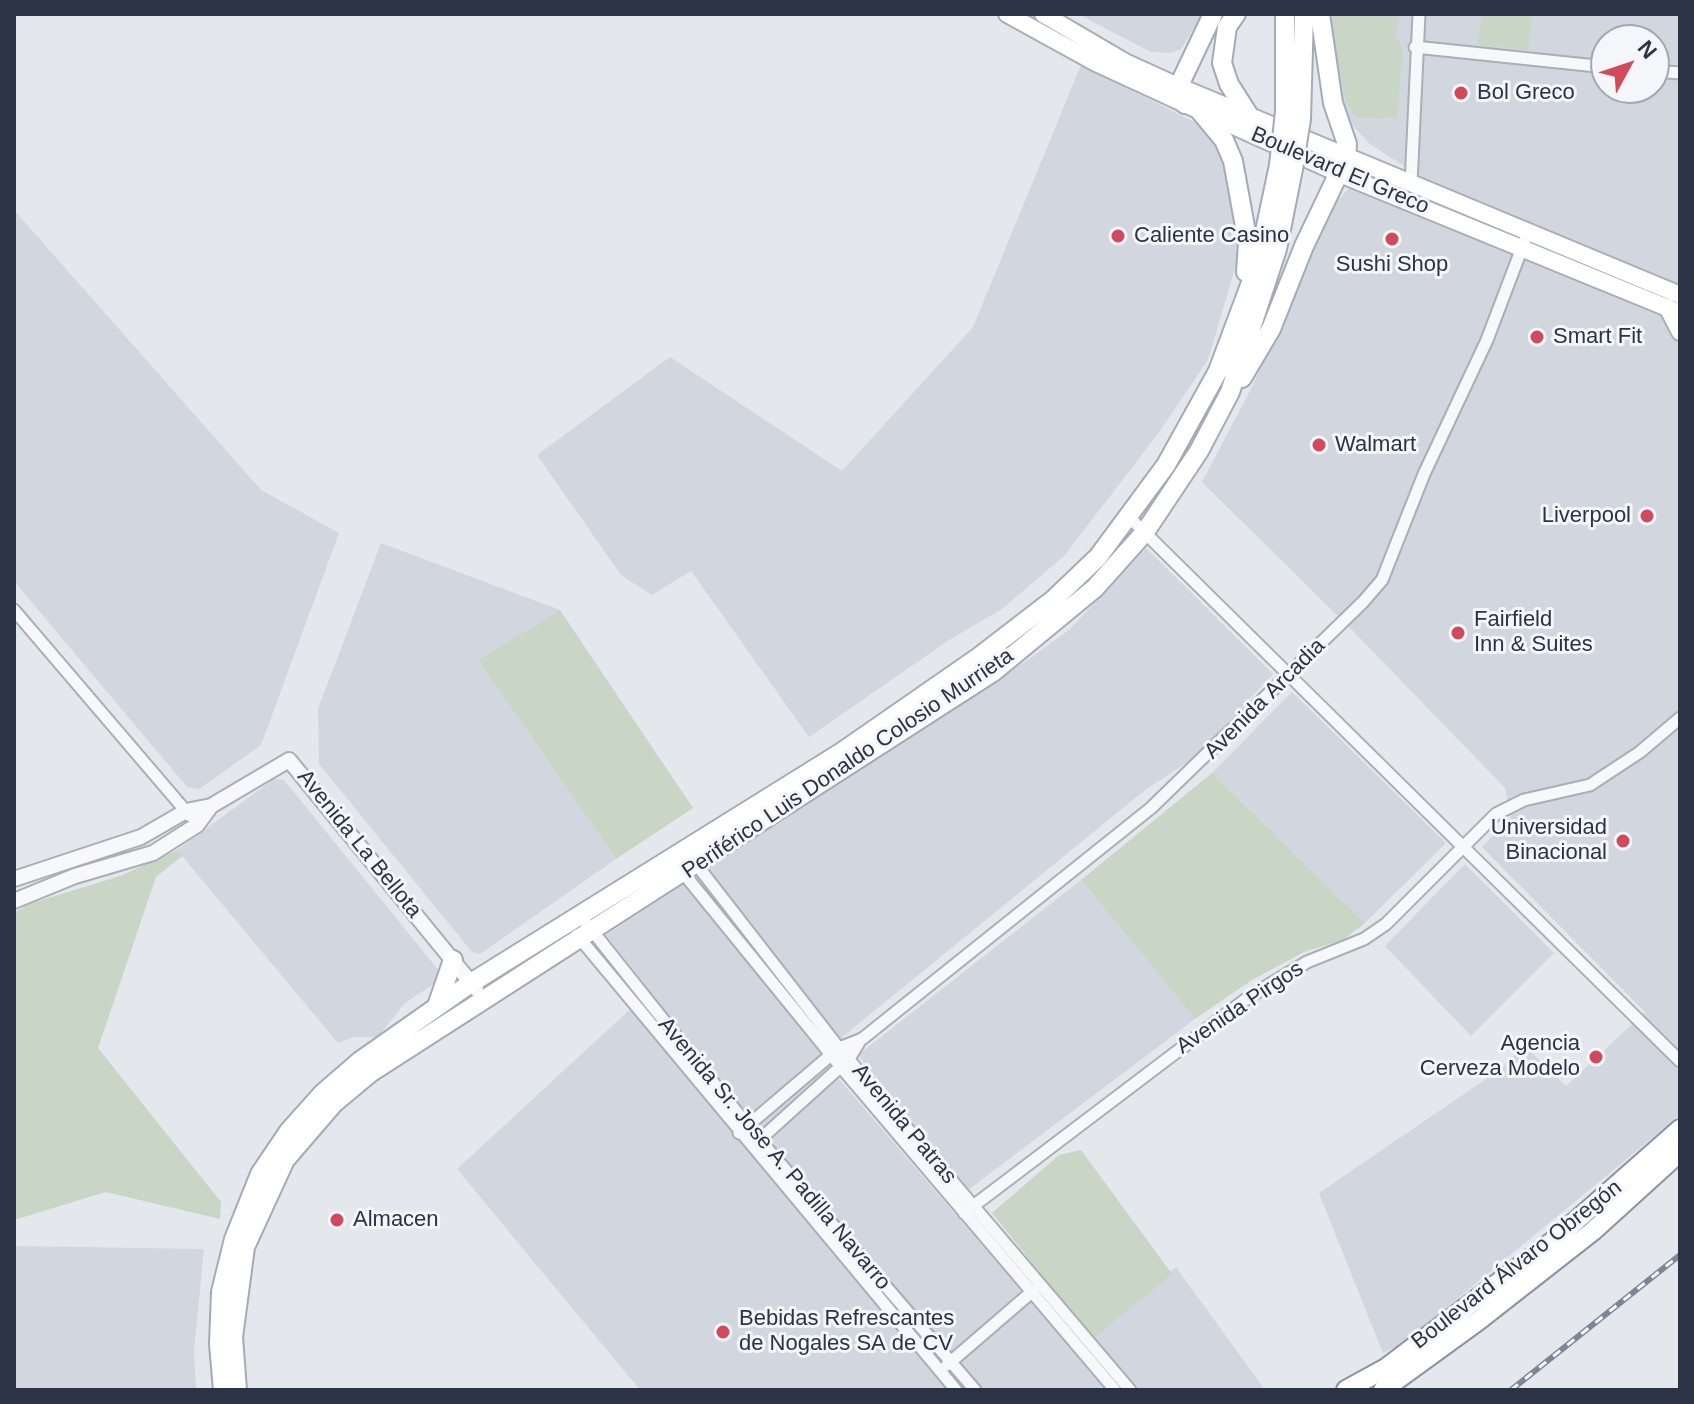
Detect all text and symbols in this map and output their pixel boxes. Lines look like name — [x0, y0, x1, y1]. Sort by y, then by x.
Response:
north arrow — [1590, 24, 1670, 104]
text: N — [1633, 35, 1662, 64]
place label: Bol Greco — [1477, 80, 1575, 106]
marker: Bol Greco — [1452, 84, 1470, 102]
street label: Boulevard El Greco — [1247, 122, 1433, 220]
place label: Caliente Casino — [1134, 223, 1289, 249]
marker: Caliente Casino — [1109, 227, 1127, 245]
marker: Sushi Shop — [1383, 230, 1401, 248]
place label: Sushi Shop — [1336, 252, 1448, 278]
place label: Smart Fit — [1553, 324, 1642, 350]
marker: Smart Fit — [1528, 328, 1546, 346]
place label: Walmart — [1335, 432, 1416, 458]
marker: Walmart — [1310, 436, 1328, 454]
place label: Liverpool — [1542, 503, 1631, 529]
marker: Liverpool — [1638, 507, 1656, 525]
place label: Fairfield Inn & Suites — [1474, 607, 1593, 658]
marker: Fairfield Inn & Suites — [1449, 624, 1467, 642]
street label: Avenida Arcadia — [1199, 633, 1331, 765]
street label: Periférico Luis Donaldo Colosio Murrieta — [677, 643, 1019, 885]
street label: Avenida La Bellota — [291, 765, 427, 923]
place label: Universidad Binacional — [1491, 815, 1607, 866]
marker: Universidad Binacional — [1614, 832, 1632, 850]
street label: Avenida Pirgos — [1171, 956, 1309, 1060]
street label: Avenida Sr. Jose A. Padilla Navarro — [652, 1012, 896, 1296]
place label: Agencia Cerveza Modelo — [1420, 1031, 1580, 1082]
marker: Agencia Cerveza Modelo — [1587, 1048, 1605, 1066]
street label: Avenida Patras — [846, 1059, 962, 1189]
street label: Boulevard Álvaro Obregón — [1407, 1175, 1627, 1355]
place label: Almacen — [353, 1207, 439, 1233]
marker: Almacen — [328, 1211, 346, 1229]
place label: Bebidas Refrescantes de Nogales SA de CV — [739, 1306, 954, 1358]
marker: Bebidas Refrescantes de Nogales SA de CV — [714, 1323, 732, 1341]

